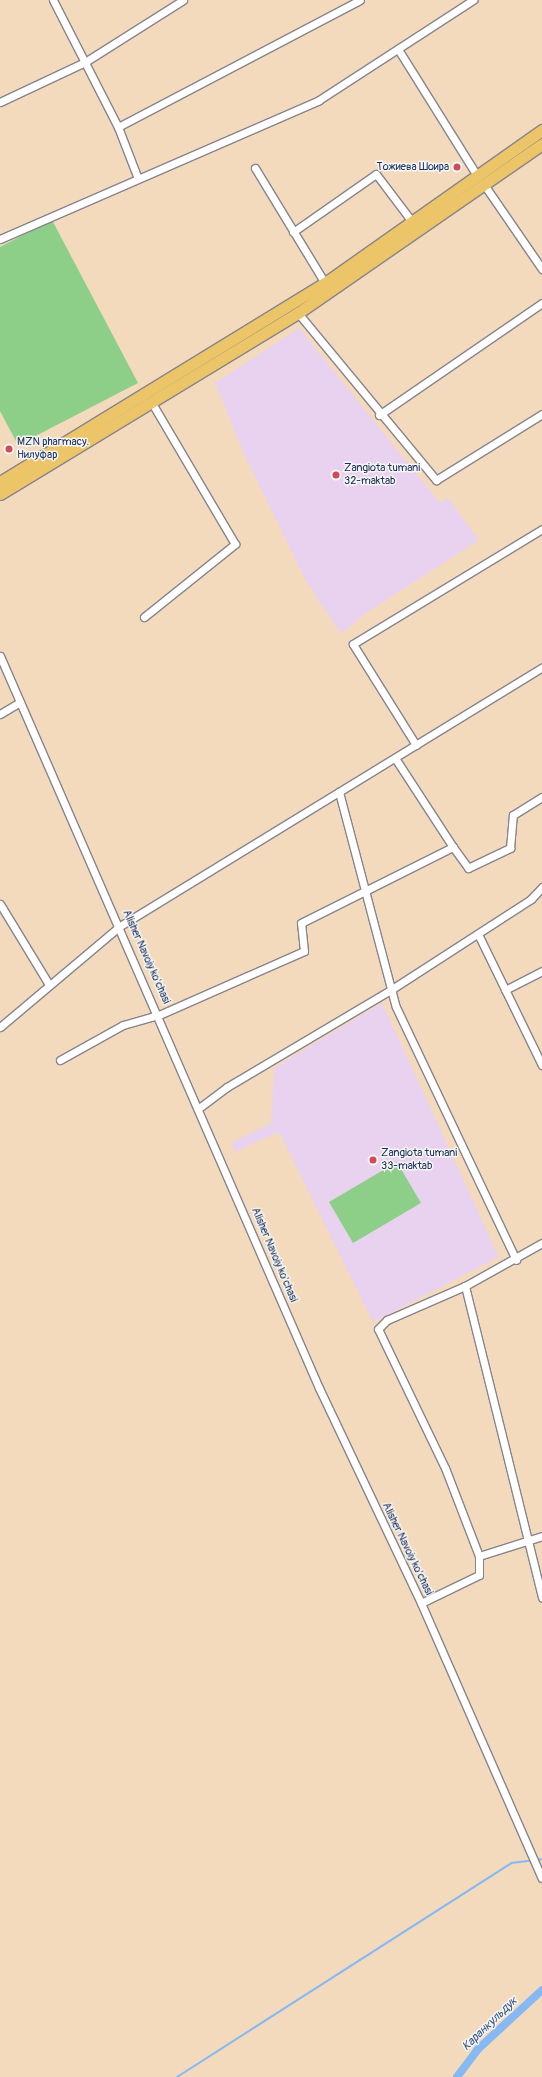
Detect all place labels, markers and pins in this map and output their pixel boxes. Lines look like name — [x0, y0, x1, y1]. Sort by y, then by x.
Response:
place label: Тожиева Шоира — [377, 160, 449, 174]
marker: Тожиева Шоира — [452, 162, 462, 172]
place label: MZN pharmacy. Нилуфар — [17, 436, 89, 462]
marker: MZN pharmacy. Нилуфар — [4, 444, 14, 454]
place label: Zangiota tumani 32-maktab — [344, 462, 420, 488]
marker: Zangiota tumani 32-maktab — [331, 470, 341, 480]
place label: Zangiota tumani 33-maktab — [381, 1147, 457, 1173]
marker: Zangiota tumani 33-maktab — [368, 1155, 378, 1165]

